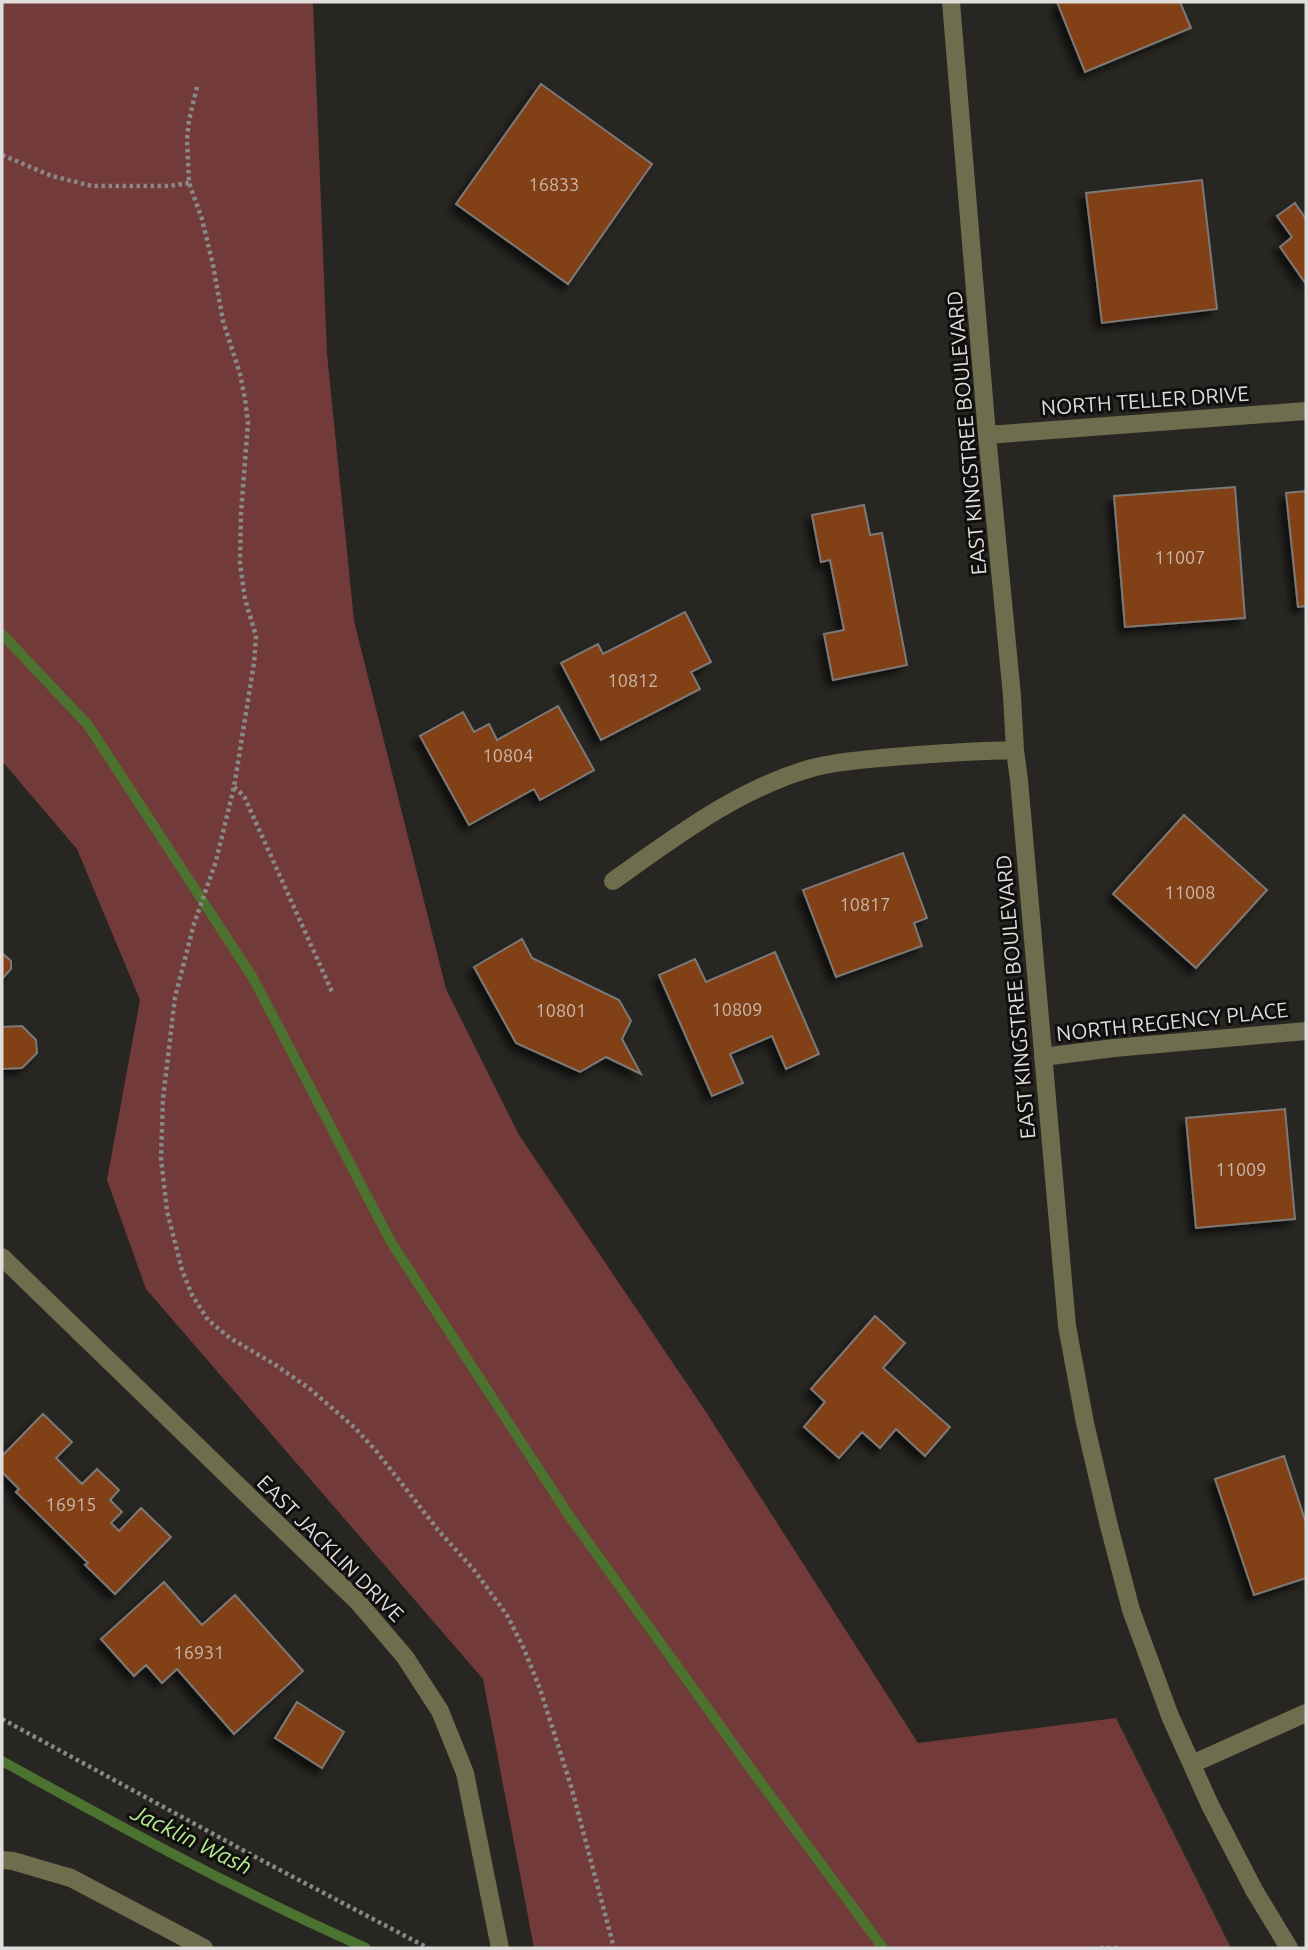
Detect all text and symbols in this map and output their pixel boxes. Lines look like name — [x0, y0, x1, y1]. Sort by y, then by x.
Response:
house number: 16833 — [529, 174, 579, 194]
street label: EAST KINGSTREE BOULEVARD — [942, 290, 990, 576]
street label: NORTH TELLER DRIVE — [1040, 381, 1250, 419]
house number: 11007 — [1155, 547, 1205, 567]
house number: 10812 — [608, 670, 658, 690]
house number: 10804 — [483, 745, 533, 765]
street label: EAST KINGSTREE BOULEVARD — [991, 854, 1039, 1140]
house number: 11008 — [1165, 882, 1215, 902]
house number: 10817 — [840, 894, 890, 914]
street label: NORTH REGENCY PLACE — [1055, 997, 1289, 1045]
house number: 10809 — [712, 999, 762, 1019]
house number: 10801 — [536, 1000, 586, 1020]
house number: 11009 — [1216, 1159, 1266, 1179]
street label: EAST JACKLIN DRIVE — [253, 1470, 409, 1626]
house number: 16915 — [46, 1494, 96, 1514]
house number: 16931 — [174, 1642, 224, 1662]
water label: Jacklin Wash — [127, 1799, 256, 1879]

